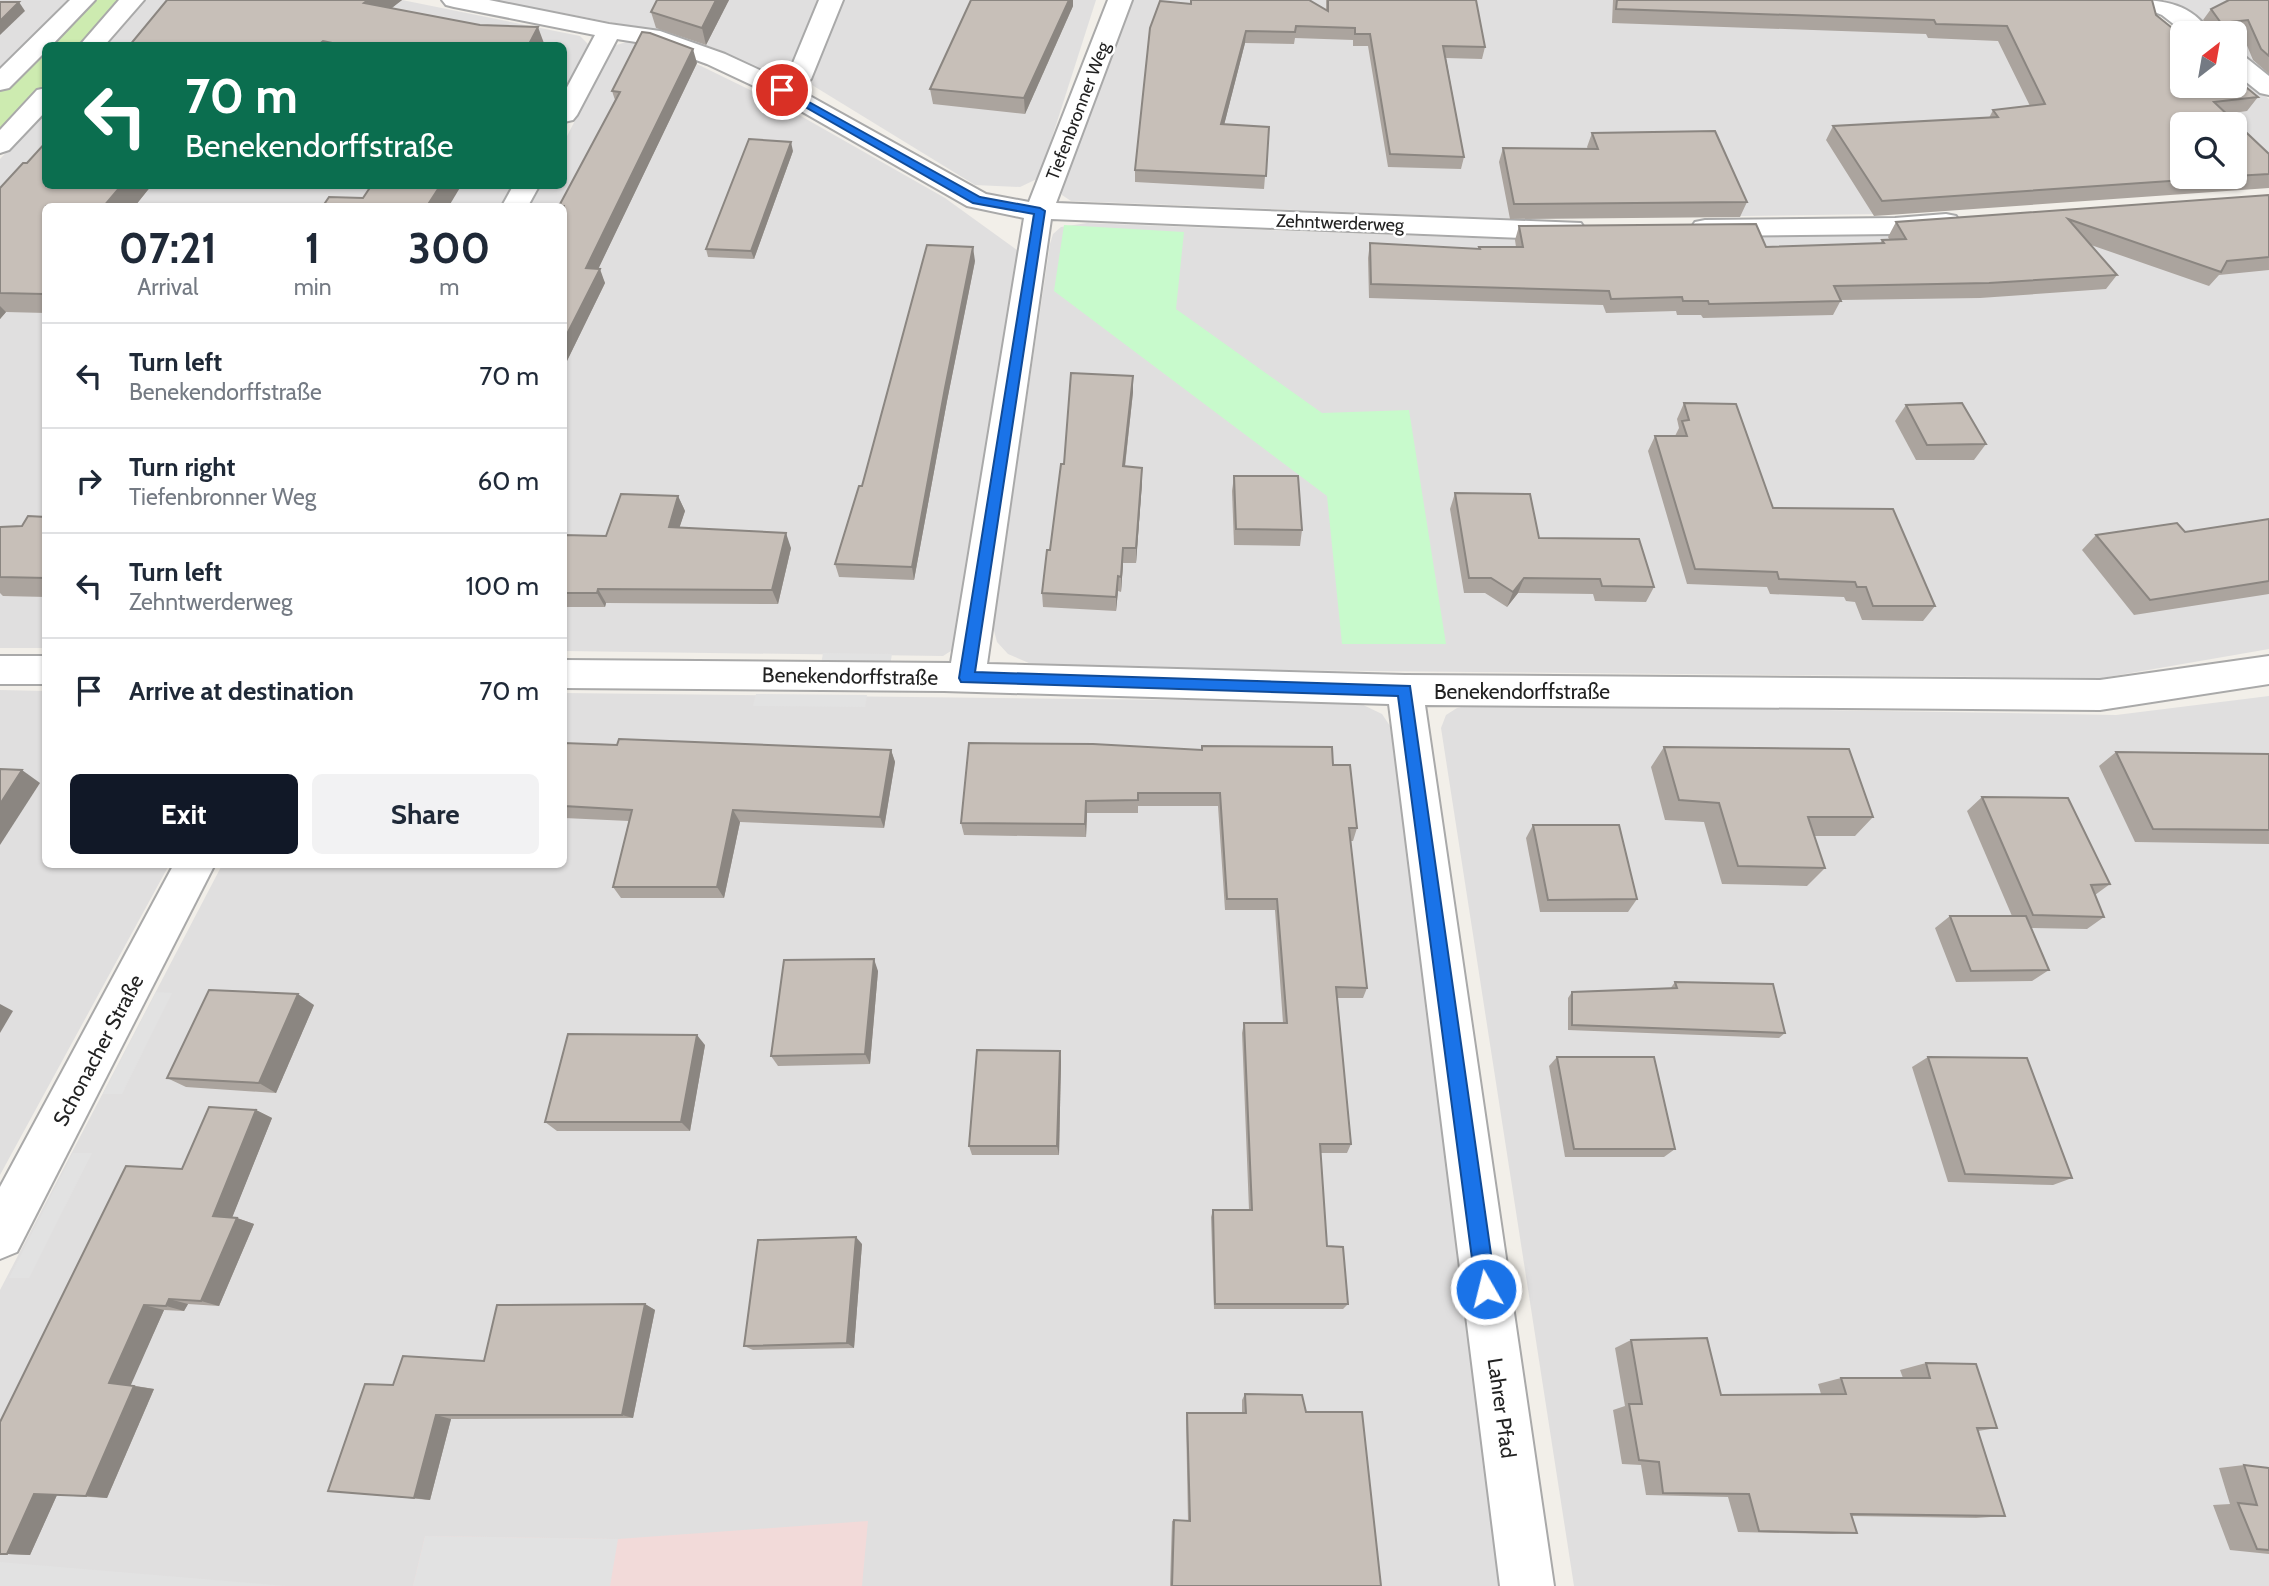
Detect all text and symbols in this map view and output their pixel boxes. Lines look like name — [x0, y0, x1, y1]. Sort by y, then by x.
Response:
north arrow — [2170, 21, 2247, 98]
map controls — [2170, 21, 2247, 189]
street label: Tiefenbronner Weg — [1041, 38, 1115, 183]
pin — [752, 60, 812, 120]
text: 70 m — [185, 66, 298, 125]
icon: left — [70, 70, 161, 161]
icon: arrive — [763, 71, 801, 109]
button: search — [2170, 112, 2247, 189]
text: Benekendorffstraße — [185, 126, 453, 165]
street label: Zehntwerderweg — [1276, 210, 1405, 236]
text: 07:21 — [119, 222, 217, 274]
text: 1 — [305, 222, 320, 274]
text: 300 — [408, 222, 490, 274]
text: Arrival — [137, 273, 198, 301]
text: min — [294, 273, 332, 301]
text: m — [439, 273, 459, 301]
text: Turn left — [129, 346, 222, 378]
icon: left — [70, 357, 108, 395]
text: 70 m — [479, 360, 539, 392]
text: Benekendorffstraße — [129, 378, 322, 406]
text: Turn right — [129, 451, 235, 483]
icon: right — [70, 462, 108, 500]
text: 60 m — [477, 465, 539, 497]
text: Tiefenbronner Weg — [129, 483, 316, 511]
text: Turn left — [129, 556, 222, 588]
icon: left — [70, 567, 108, 605]
text: 100 m — [466, 570, 539, 602]
text: Zehntwerderweg — [129, 588, 293, 616]
street label: Benekendorffstraße — [762, 662, 938, 690]
icon: arrive — [70, 672, 108, 710]
text: Arrive at destination — [129, 675, 354, 707]
text: 70 m — [479, 675, 539, 707]
street label: Benekendorffstraße — [1434, 679, 1610, 704]
button: Exit — [70, 774, 298, 854]
button: Share — [312, 774, 539, 854]
street label: Schonacher Straße — [48, 970, 149, 1130]
position arrow — [1449, 1252, 1523, 1326]
street label: Lahrer Pfad — [1483, 1356, 1521, 1460]

